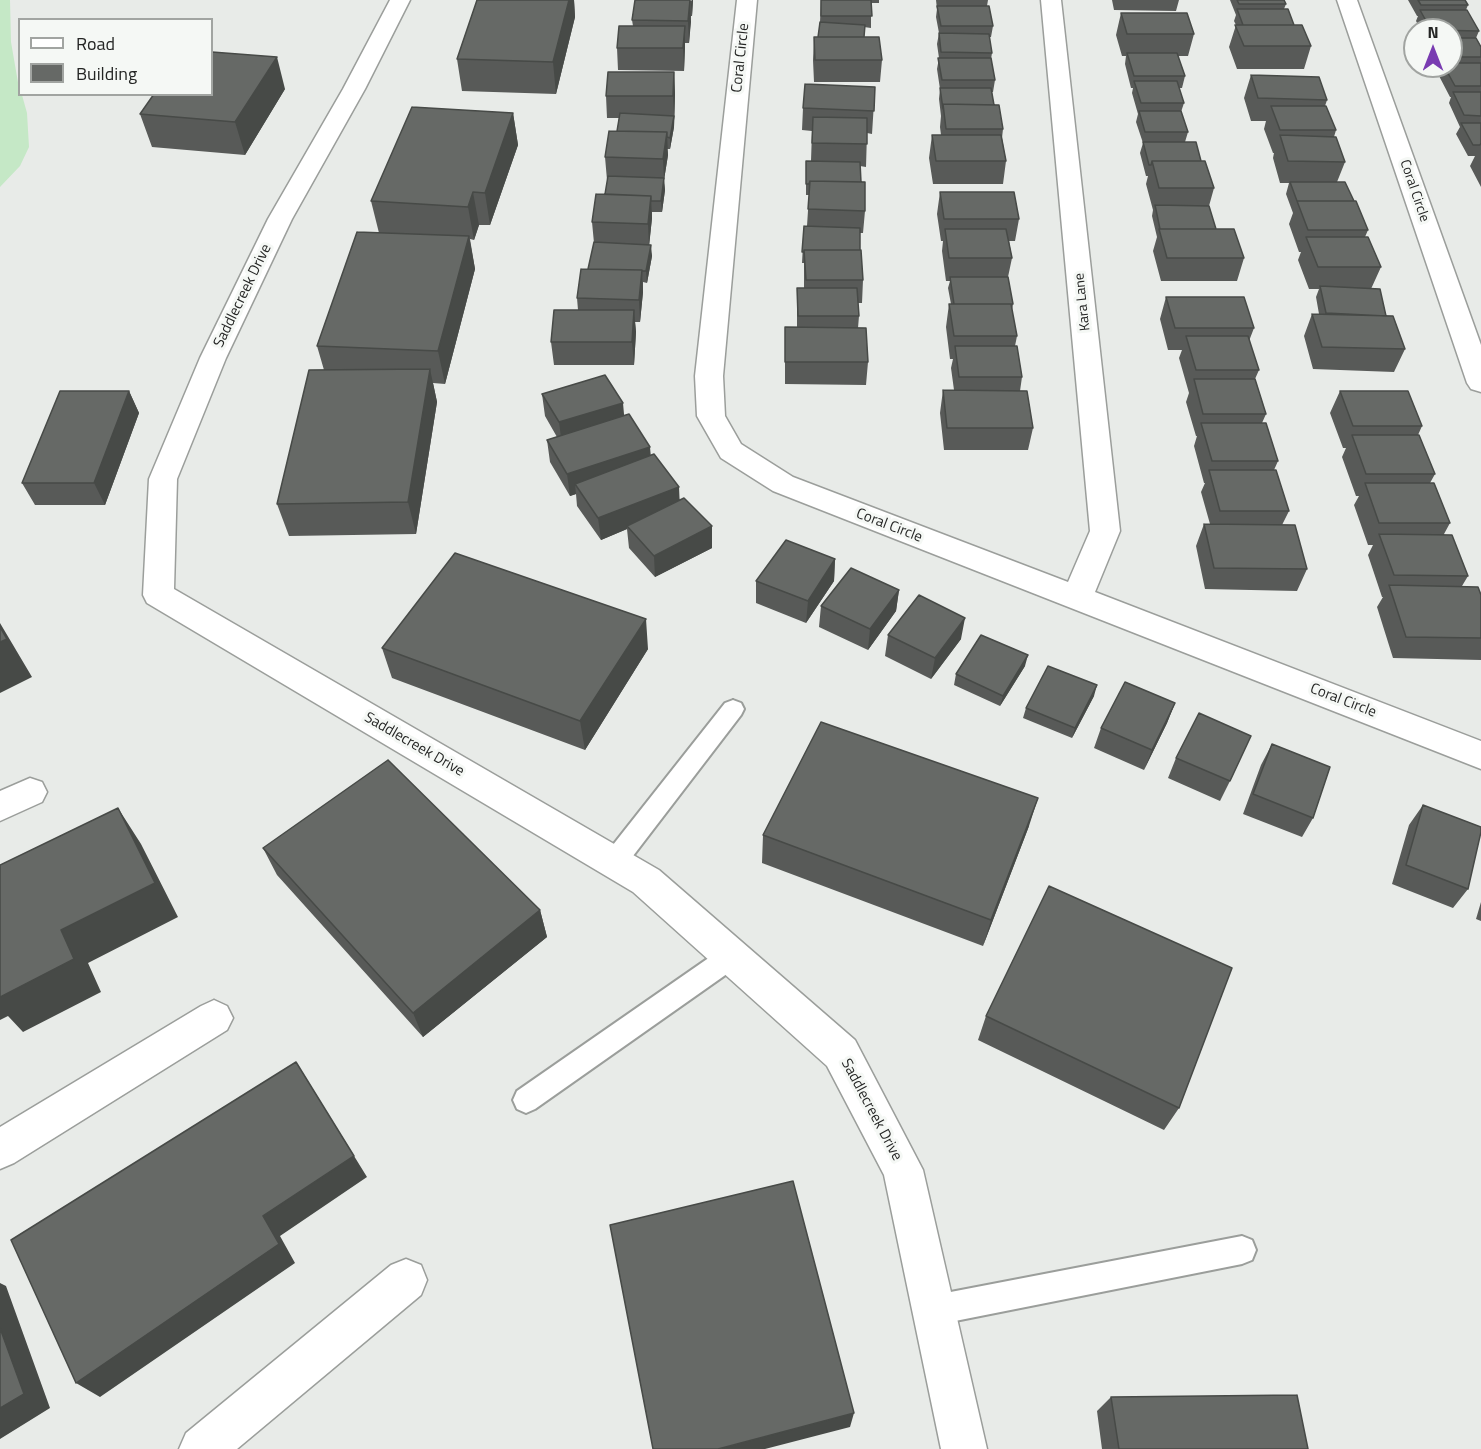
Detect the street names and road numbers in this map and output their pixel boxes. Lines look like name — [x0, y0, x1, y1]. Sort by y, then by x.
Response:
street label: Coral Circle — [728, 23, 754, 93]
street label: Coral Circle — [1396, 158, 1432, 224]
street label: Saddlecreek Drive — [210, 241, 276, 351]
street label: Kara Lane — [1072, 272, 1094, 332]
street label: Coral Circle — [853, 505, 925, 547]
street label: Coral Circle — [1307, 680, 1379, 722]
street label: Saddlecreek Drive — [361, 709, 467, 781]
street label: Saddlecreek Drive — [837, 1056, 905, 1164]

